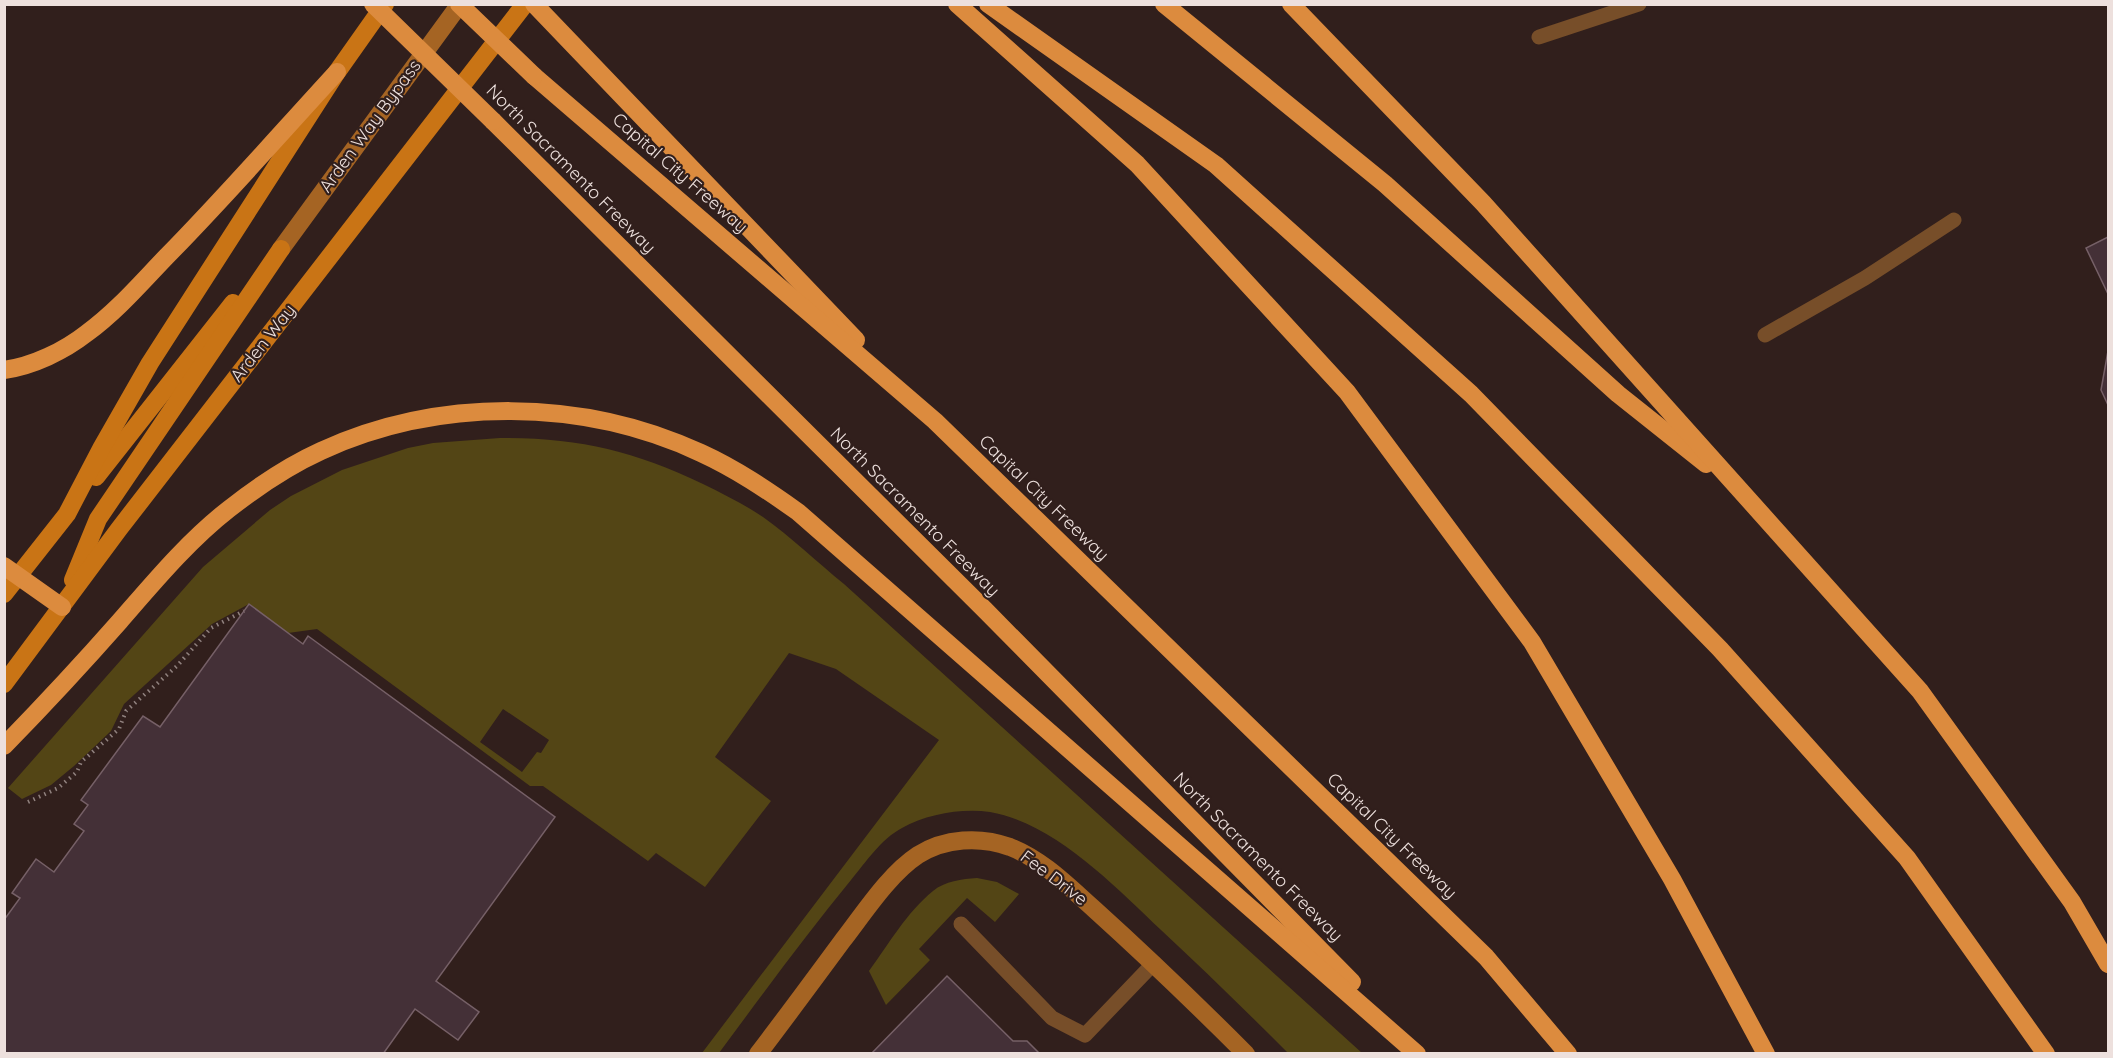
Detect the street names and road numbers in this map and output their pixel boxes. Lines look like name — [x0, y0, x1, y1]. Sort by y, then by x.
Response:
street label: Arden Way Bypass — [314, 55, 425, 197]
street label: North Sacramento Freeway — [482, 79, 661, 258]
street label: Capital City Freeway — [608, 108, 753, 238]
street label: Arden Way — [225, 299, 300, 386]
street label: North Sacramento Freeway — [826, 422, 1005, 601]
street label: Capital City Freeway — [975, 430, 1114, 566]
street label: North Sacramento Freeway — [1169, 767, 1348, 946]
street label: Capital City Freeway — [1323, 768, 1462, 904]
street label: Fee Drive — [1016, 845, 1093, 910]

